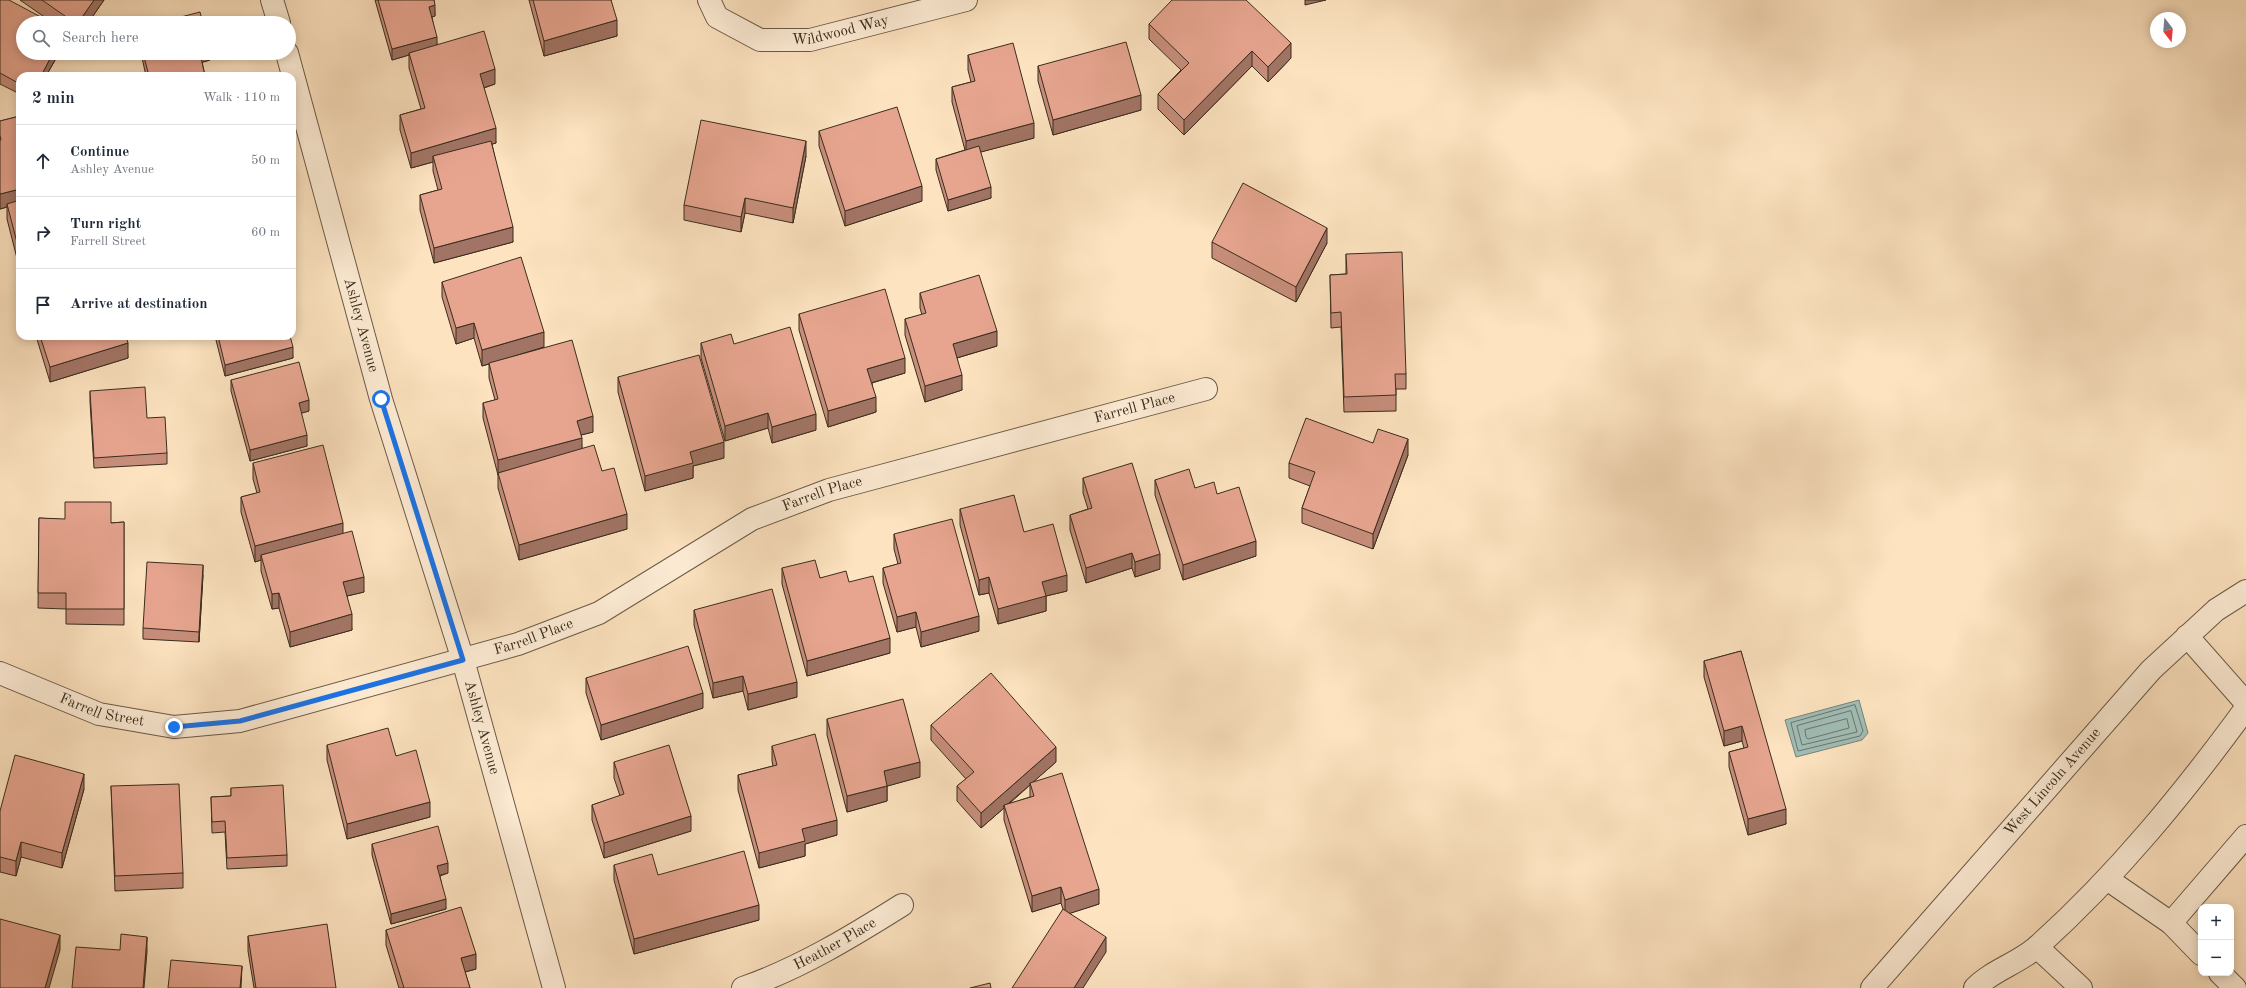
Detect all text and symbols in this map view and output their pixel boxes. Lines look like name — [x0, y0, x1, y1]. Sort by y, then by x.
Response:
north arrow — [2150, 12, 2186, 48]
street label: Wildwood Way — [792, 13, 890, 48]
search box — [16, 16, 296, 60]
icon: search — [30, 27, 52, 49]
text: Search here — [62, 31, 139, 46]
text: 2 min — [32, 90, 75, 107]
text: Walk · 110 m — [203, 91, 280, 104]
text: Continue — [70, 145, 129, 160]
icon: ahead — [32, 150, 54, 172]
text: 50 m — [251, 154, 280, 167]
text: Ashley Avenue — [70, 163, 154, 176]
text: Turn right — [70, 217, 141, 232]
icon: right — [32, 222, 54, 244]
text: 60 m — [251, 226, 280, 239]
text: Farrell Street — [70, 235, 146, 248]
street label: Ashley Avenue — [341, 276, 381, 374]
icon: arrive — [32, 294, 54, 316]
text: Arrive at destination — [70, 297, 208, 312]
route start — [372, 390, 390, 408]
street label: Farrell Place — [1092, 390, 1177, 426]
street label: Farrell Place — [780, 474, 864, 514]
street label: Farrell Place — [492, 616, 576, 658]
street label: Ashley Avenue — [461, 679, 502, 776]
street label: Farrell Street — [57, 691, 145, 729]
route end — [165, 718, 183, 736]
street label: West Lincoln Avenue — [2002, 725, 2104, 839]
map controls — [2198, 904, 2234, 976]
button: + — [2198, 904, 2234, 940]
street label: Heather Place — [791, 915, 879, 973]
button: − — [2198, 940, 2234, 976]

